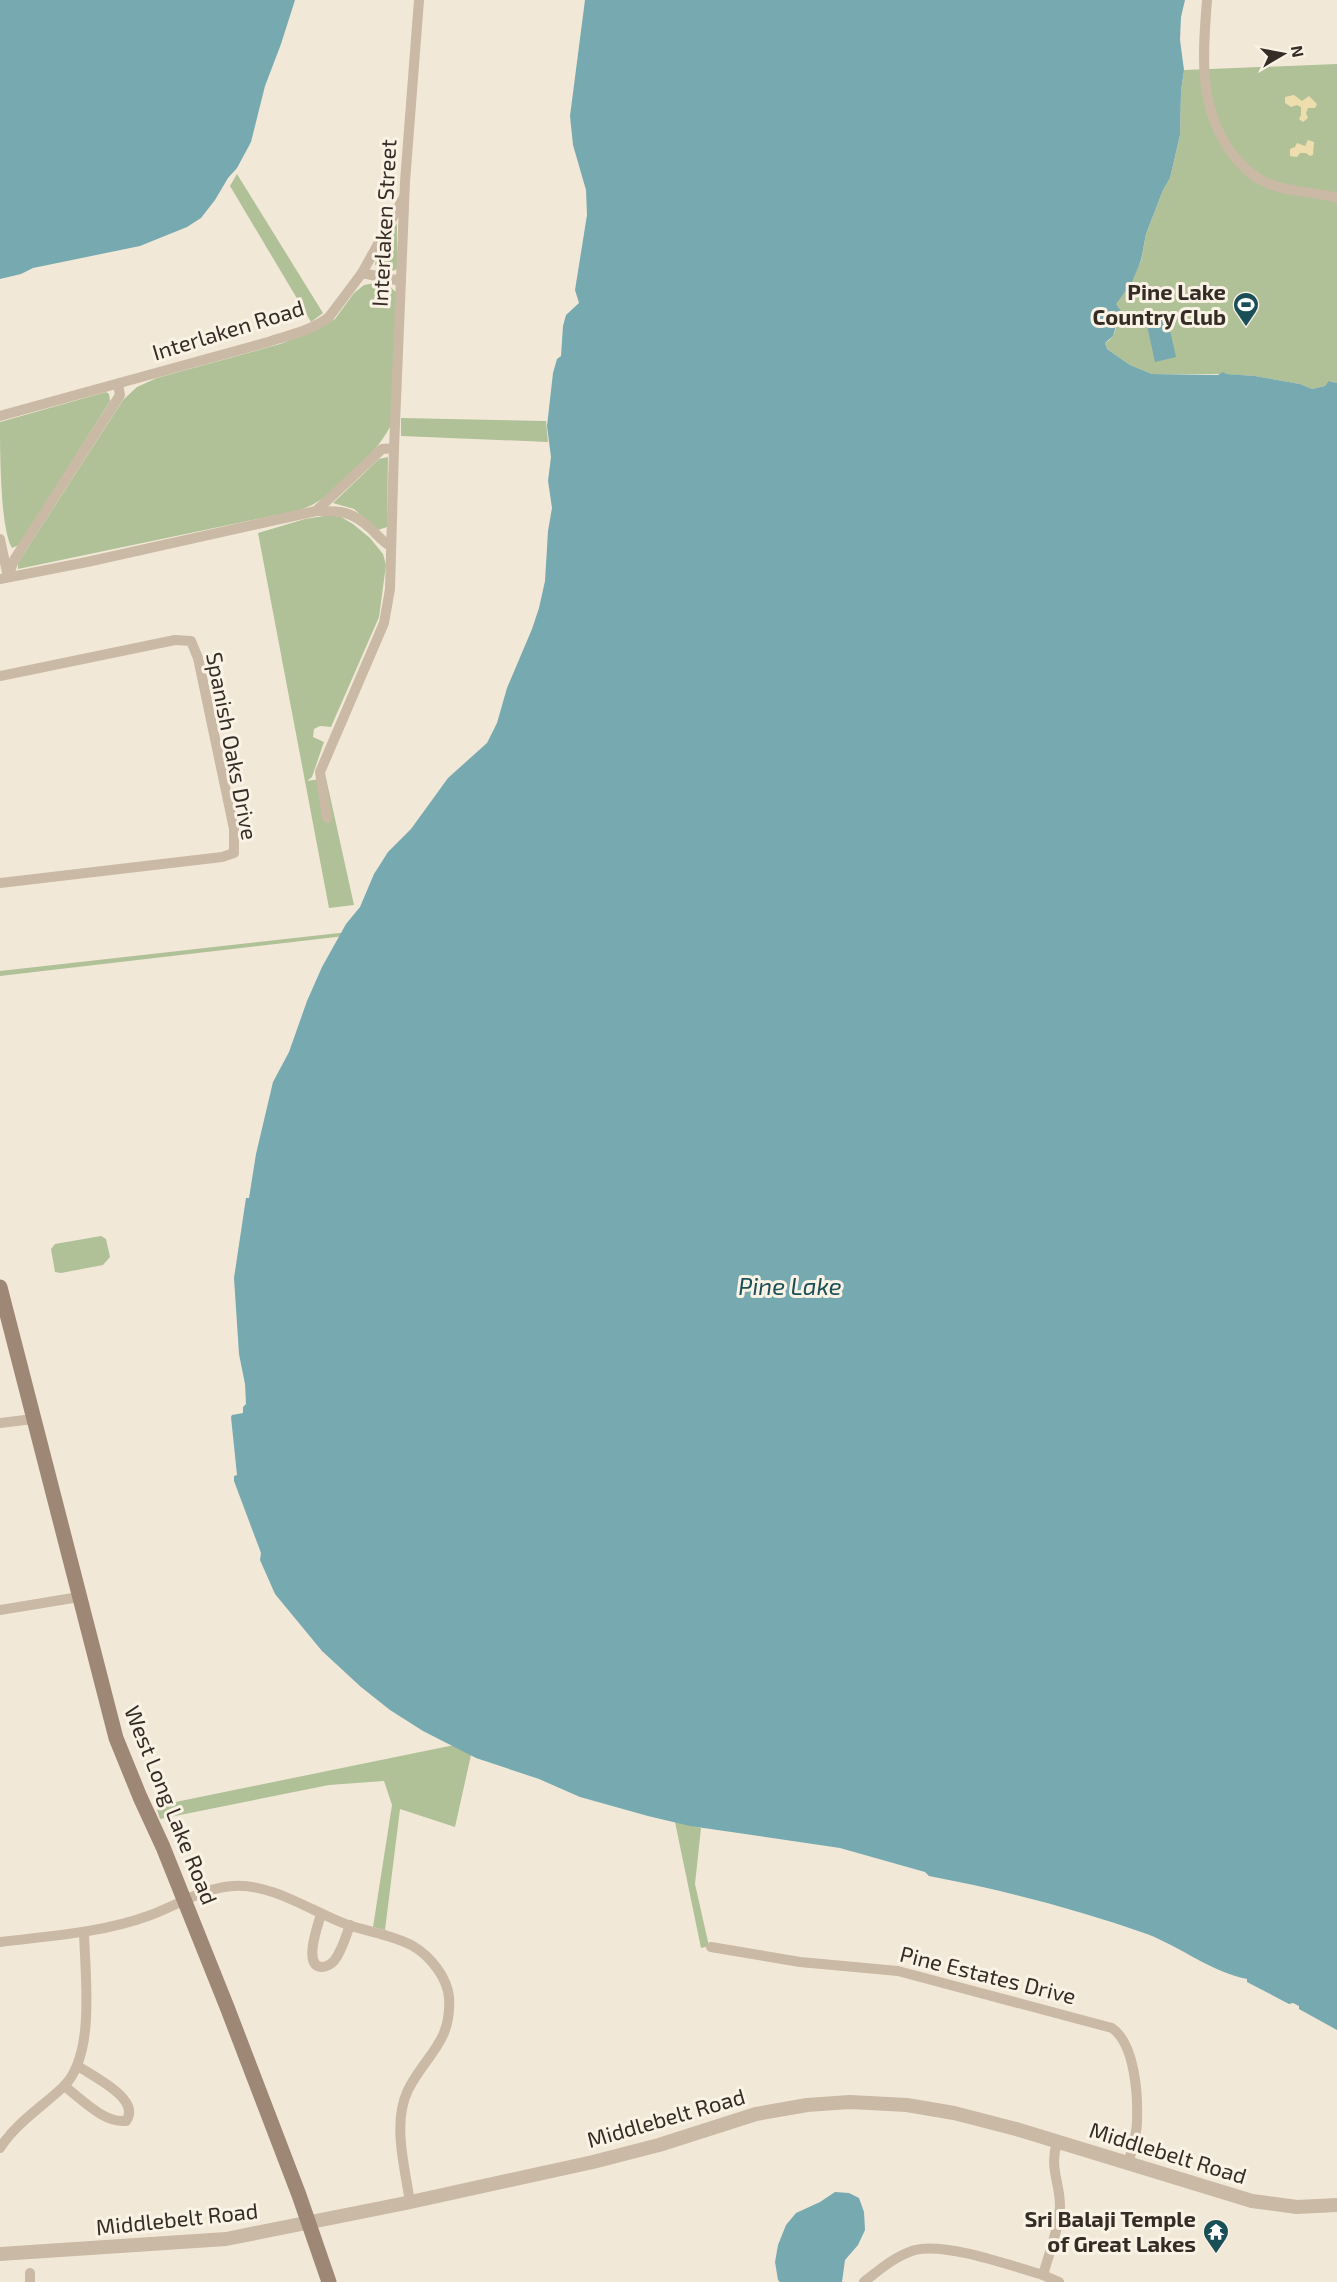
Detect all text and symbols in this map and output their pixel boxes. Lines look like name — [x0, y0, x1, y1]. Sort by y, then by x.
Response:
north arrow — [1253, 24, 1313, 84]
text: N — [1288, 44, 1309, 59]
street label: Interlaken Street — [366, 139, 400, 307]
place label: Pine Lake Country Club — [1092, 278, 1226, 330]
sports icon: Pine Lake Country Club — [1231, 290, 1261, 328]
street label: Interlaken Road — [149, 294, 307, 364]
street label: Spanish Oaks Drive — [202, 650, 264, 842]
water label: Pine Lake — [738, 1271, 842, 1300]
street label: West Long Lake Road — [120, 1701, 224, 1908]
street label: Pine Estates Drive — [898, 1940, 1079, 2008]
street label: Middlebelt Road — [584, 2082, 748, 2152]
street label: Middlebelt Road — [1087, 2116, 1250, 2188]
street label: Middlebelt Road — [94, 2197, 259, 2239]
place label: Sri Balaji Temple of Great Lakes — [1024, 2205, 1196, 2256]
temple icon: Sri Balaji Temple of Great Lakes — [1201, 2217, 1231, 2255]

